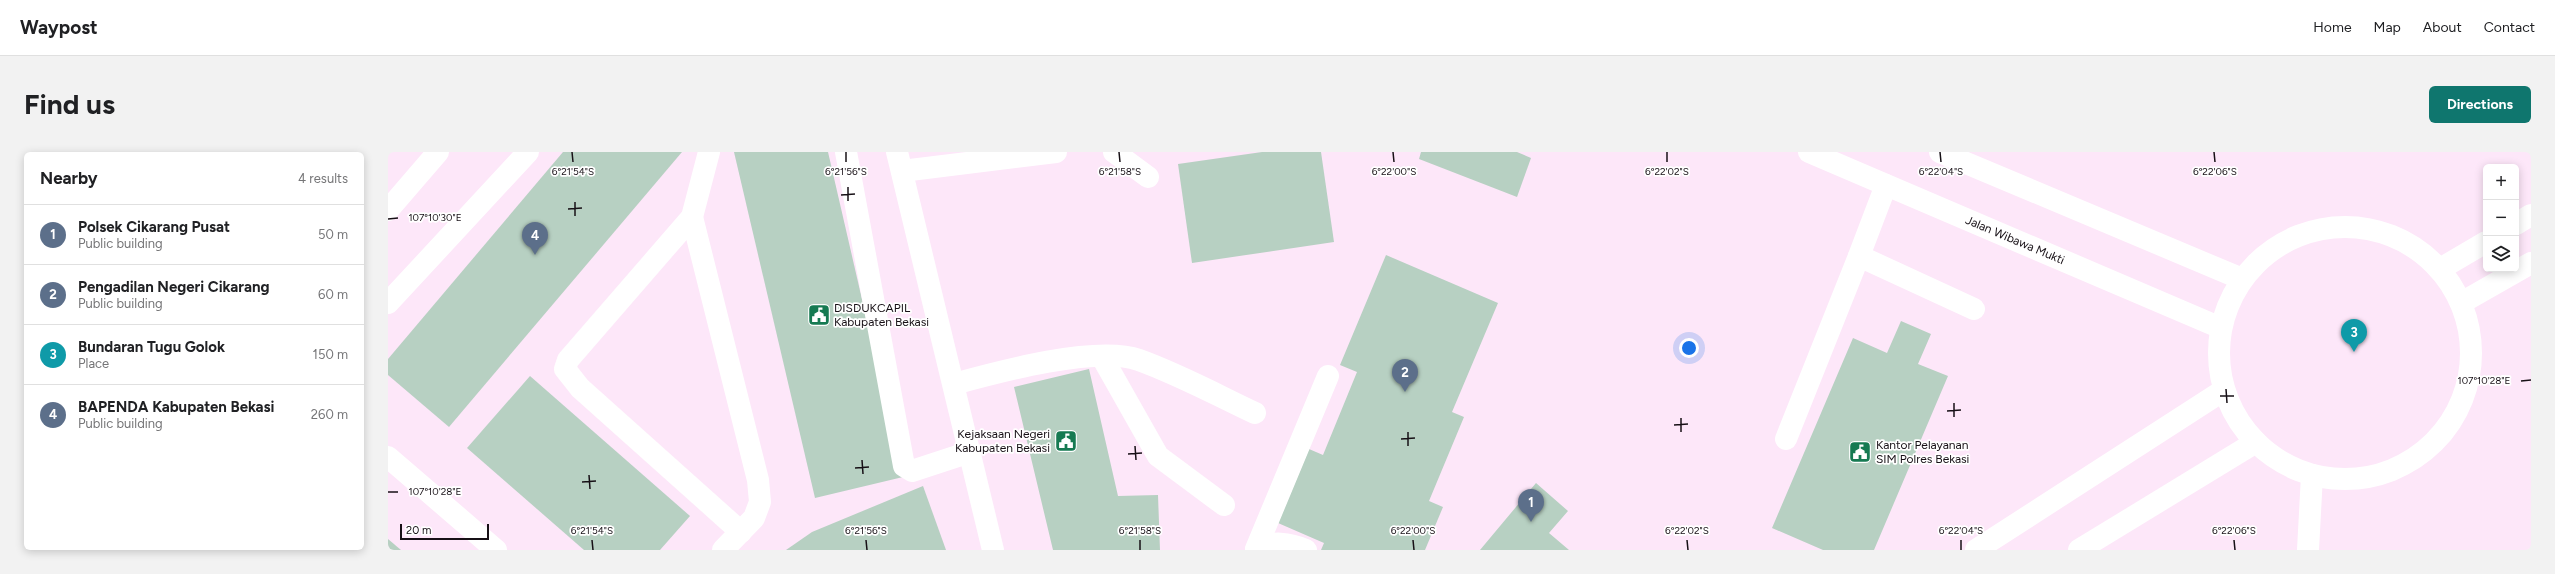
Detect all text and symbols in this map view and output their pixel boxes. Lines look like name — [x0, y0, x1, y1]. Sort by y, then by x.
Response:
text: Waypost — [20, 16, 98, 39]
text: Home — [2313, 19, 2352, 36]
text: Map — [2374, 19, 2401, 36]
text: About — [2423, 19, 2462, 36]
text: Contact — [2484, 19, 2535, 36]
button: Directions — [2429, 86, 2531, 123]
text: Find us — [24, 87, 115, 121]
map controls — [2483, 164, 2519, 272]
button: + — [2483, 164, 2519, 200]
text: 6°21'54"S — [552, 165, 594, 178]
text: 6°21'56"S — [825, 165, 867, 178]
text: 6°21'58"S — [1099, 165, 1141, 178]
text: 6°22'00"S — [1372, 165, 1416, 178]
text: 6°22'02"S — [1645, 165, 1689, 178]
text: 6°22'04"S — [1919, 165, 1963, 178]
text: 6°22'06"S — [2193, 165, 2237, 178]
text: Nearby — [40, 168, 98, 188]
text: 4 results — [298, 171, 348, 186]
button: − — [2483, 200, 2519, 236]
text: 107°10'30"E — [408, 211, 462, 224]
street label: Jalan Wibawa Mukti — [1963, 213, 2067, 267]
text: Polsek Cikarang Pusat — [78, 218, 230, 236]
pin: 4 — [522, 222, 548, 255]
text: 1 — [50, 227, 56, 242]
text: 50 m — [318, 227, 348, 242]
text: Public building — [78, 236, 163, 251]
button: layers — [2483, 236, 2519, 272]
text: Pengadilan Negeri Cikarang — [78, 278, 269, 296]
text: 2 — [49, 287, 57, 302]
text: 60 m — [318, 287, 348, 302]
text: Public building — [78, 296, 163, 311]
place label: DISDUKCAPIL Kabupaten Bekasi — [834, 301, 929, 329]
public building icon: DISDUKCAPIL Kabupaten Bekasi — [806, 302, 832, 328]
pin: 3 — [2341, 319, 2367, 352]
text: Bundaran Tugu Golok — [78, 338, 225, 356]
your location — [1679, 338, 1699, 358]
text: 3 — [49, 347, 57, 362]
text: 150 m — [313, 347, 348, 362]
text: Place — [78, 356, 109, 371]
pin: 2 — [1392, 359, 1418, 392]
text: 107°10'28"E — [2458, 374, 2511, 387]
text: BAPENDA Kabupaten Bekasi — [78, 398, 275, 416]
text: 4 — [49, 407, 57, 422]
text: 260 m — [311, 407, 348, 422]
text: Public building — [78, 416, 163, 431]
place label: Kejaksaan Negeri Kabupaten Bekasi — [955, 427, 1050, 455]
public building icon: Kejaksaan Negeri Kabupaten Bekasi — [1053, 428, 1079, 454]
place label: Kantor Pelayanan SIM Polres Bekasi — [1876, 438, 1969, 466]
public building icon: Kantor Pelayanan SIM Polres Bekasi — [1847, 439, 1873, 465]
text: 107°10'28"E — [409, 485, 462, 498]
pin: 1 — [1518, 489, 1544, 522]
scale bar — [400, 522, 489, 541]
text: 20 m — [406, 524, 431, 537]
text: 6°21'54"S — [571, 524, 613, 537]
text: 6°21'56"S — [845, 524, 887, 537]
text: 6°21'58"S — [1119, 524, 1161, 537]
text: 6°22'00"S — [1391, 524, 1435, 537]
text: 6°22'02"S — [1665, 524, 1709, 537]
text: 6°22'04"S — [1939, 524, 1983, 537]
text: 6°22'06"S — [2212, 524, 2256, 537]

